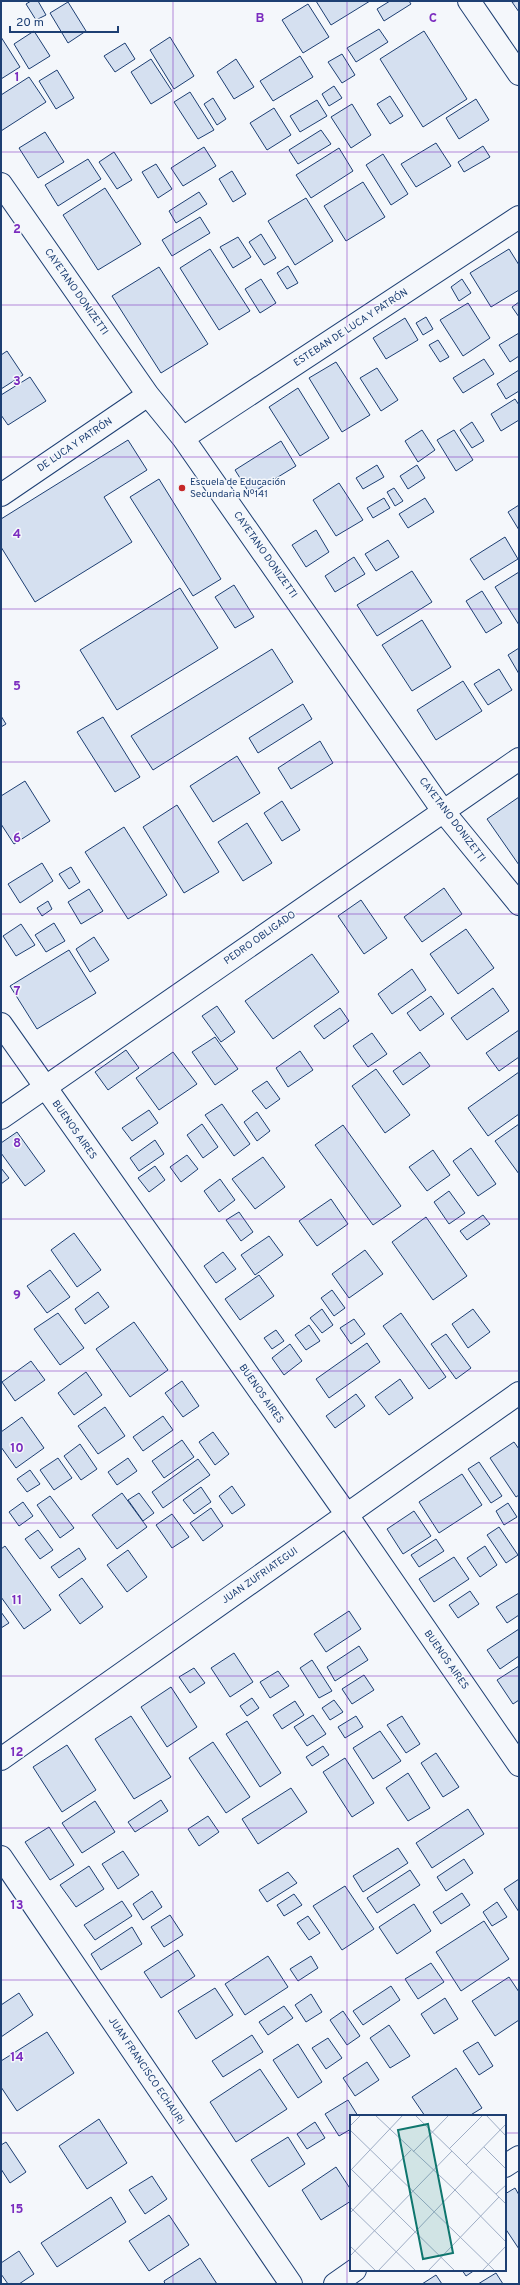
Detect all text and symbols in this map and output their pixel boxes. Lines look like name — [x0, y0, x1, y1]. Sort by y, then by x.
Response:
scale bar — [10, 8, 118, 34]
text: B — [256, 11, 265, 27]
text: C — [429, 11, 437, 27]
text: 20 m — [16, 15, 44, 31]
text: 1 — [14, 70, 20, 86]
text: 2 — [13, 222, 21, 238]
street label: CAYETANO DONIZETTI — [41, 246, 111, 338]
street label: ESTEBAN DE LUCA Y PATRÓN — [291, 286, 411, 370]
text: 3 — [13, 374, 21, 390]
street label: DE LUCA Y PATRÓN — [35, 415, 115, 475]
place label: Escuela de Educación Secundaria Nº141 — [190, 476, 286, 501]
marker: Escuela de Educación Secundaria Nº141 — [177, 483, 187, 493]
street label: CAYETANO DONIZETTI — [230, 509, 300, 601]
text: 4 — [13, 527, 21, 543]
text: 5 — [13, 679, 21, 695]
street label: CAYETANO DONIZETTI — [416, 775, 488, 865]
text: 6 — [13, 831, 21, 847]
street label: PEDRO OBLIGADO — [222, 908, 298, 968]
text: 7 — [14, 984, 21, 1000]
street label: BUENOS AIRES — [49, 1098, 99, 1162]
text: 8 — [13, 1136, 21, 1152]
text: 9 — [13, 1288, 21, 1304]
street label: BUENOS AIRES — [236, 1362, 286, 1426]
text: 10 — [10, 1441, 24, 1457]
street label: JUAN ZUFRIATEGUI — [219, 1545, 301, 1607]
text: 11 — [12, 1593, 22, 1609]
street label: BUENOS AIRES — [421, 1628, 471, 1692]
text: 12 — [10, 1745, 24, 1761]
text: 13 — [11, 1898, 24, 1914]
street label: JUAN FRANCISCO ECHAURI — [105, 2015, 187, 2127]
text: 14 — [10, 2050, 24, 2066]
inset map — [350, 2115, 506, 2271]
text: 15 — [10, 2202, 24, 2218]

